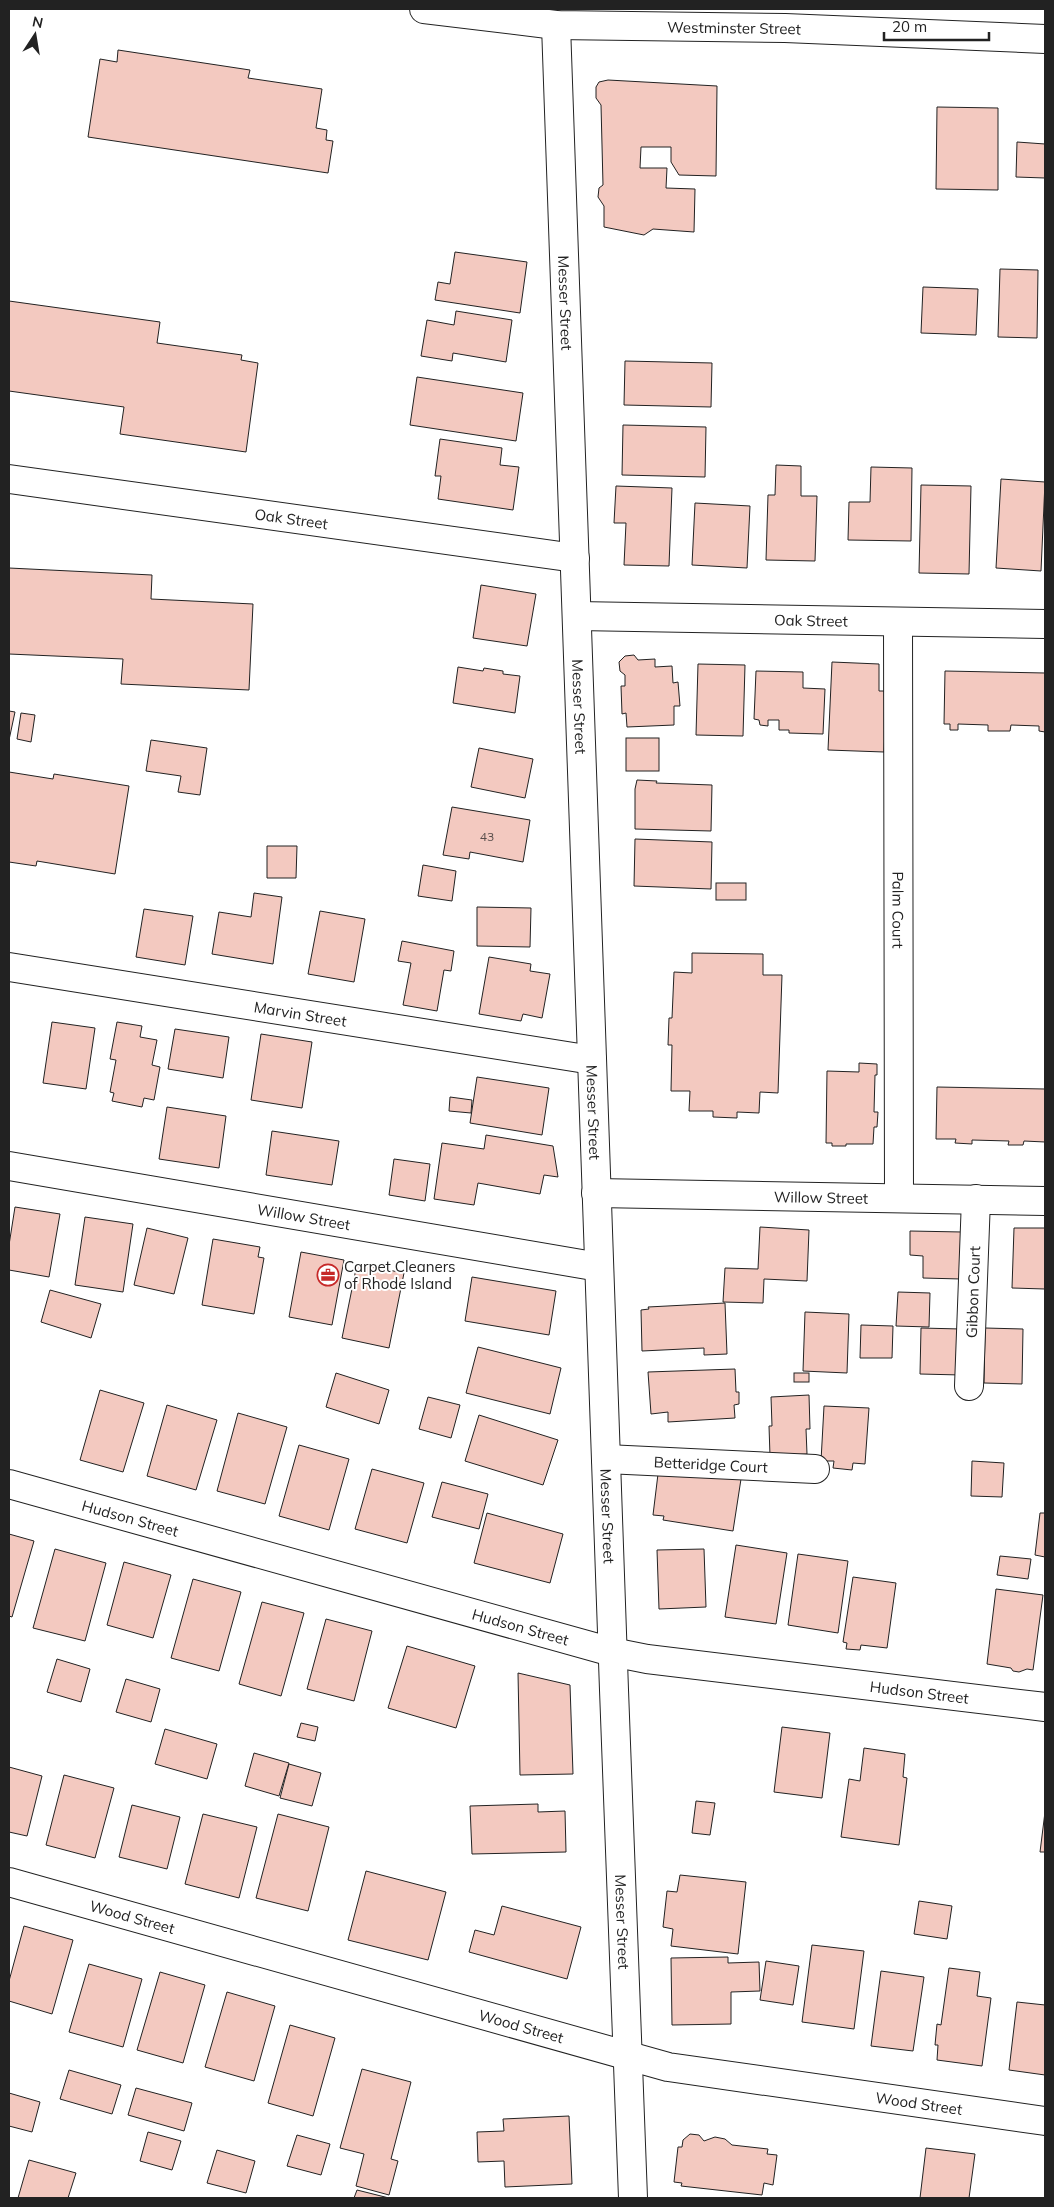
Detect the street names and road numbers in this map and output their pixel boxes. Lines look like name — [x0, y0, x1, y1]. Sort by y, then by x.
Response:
street label: Westminster Street — [667, 17, 801, 38]
street label: Messer Street — [555, 255, 577, 351]
street label: Oak Street — [253, 504, 329, 533]
street label: Oak Street — [774, 610, 848, 630]
street label: Messer Street — [569, 659, 591, 754]
street label: Palm Court — [889, 871, 908, 949]
street label: Marvin Street — [253, 997, 348, 1030]
street label: Messer Street — [583, 1065, 605, 1160]
street label: Willow Street — [774, 1187, 868, 1207]
street label: Willow Street — [256, 1199, 352, 1234]
street label: Gibbon Court — [961, 1246, 984, 1338]
street label: Betteridge Court — [653, 1452, 768, 1476]
street label: Messer Street — [597, 1468, 619, 1564]
street label: Hudson Street — [80, 1495, 181, 1540]
street label: Hudson Street — [470, 1604, 571, 1649]
street label: Hudson Street — [869, 1676, 970, 1707]
street label: Messer Street — [611, 1874, 634, 1970]
street label: Wood Street — [88, 1896, 177, 1938]
street label: Wood Street — [477, 2005, 566, 2047]
street label: Wood Street — [874, 2087, 964, 2119]

